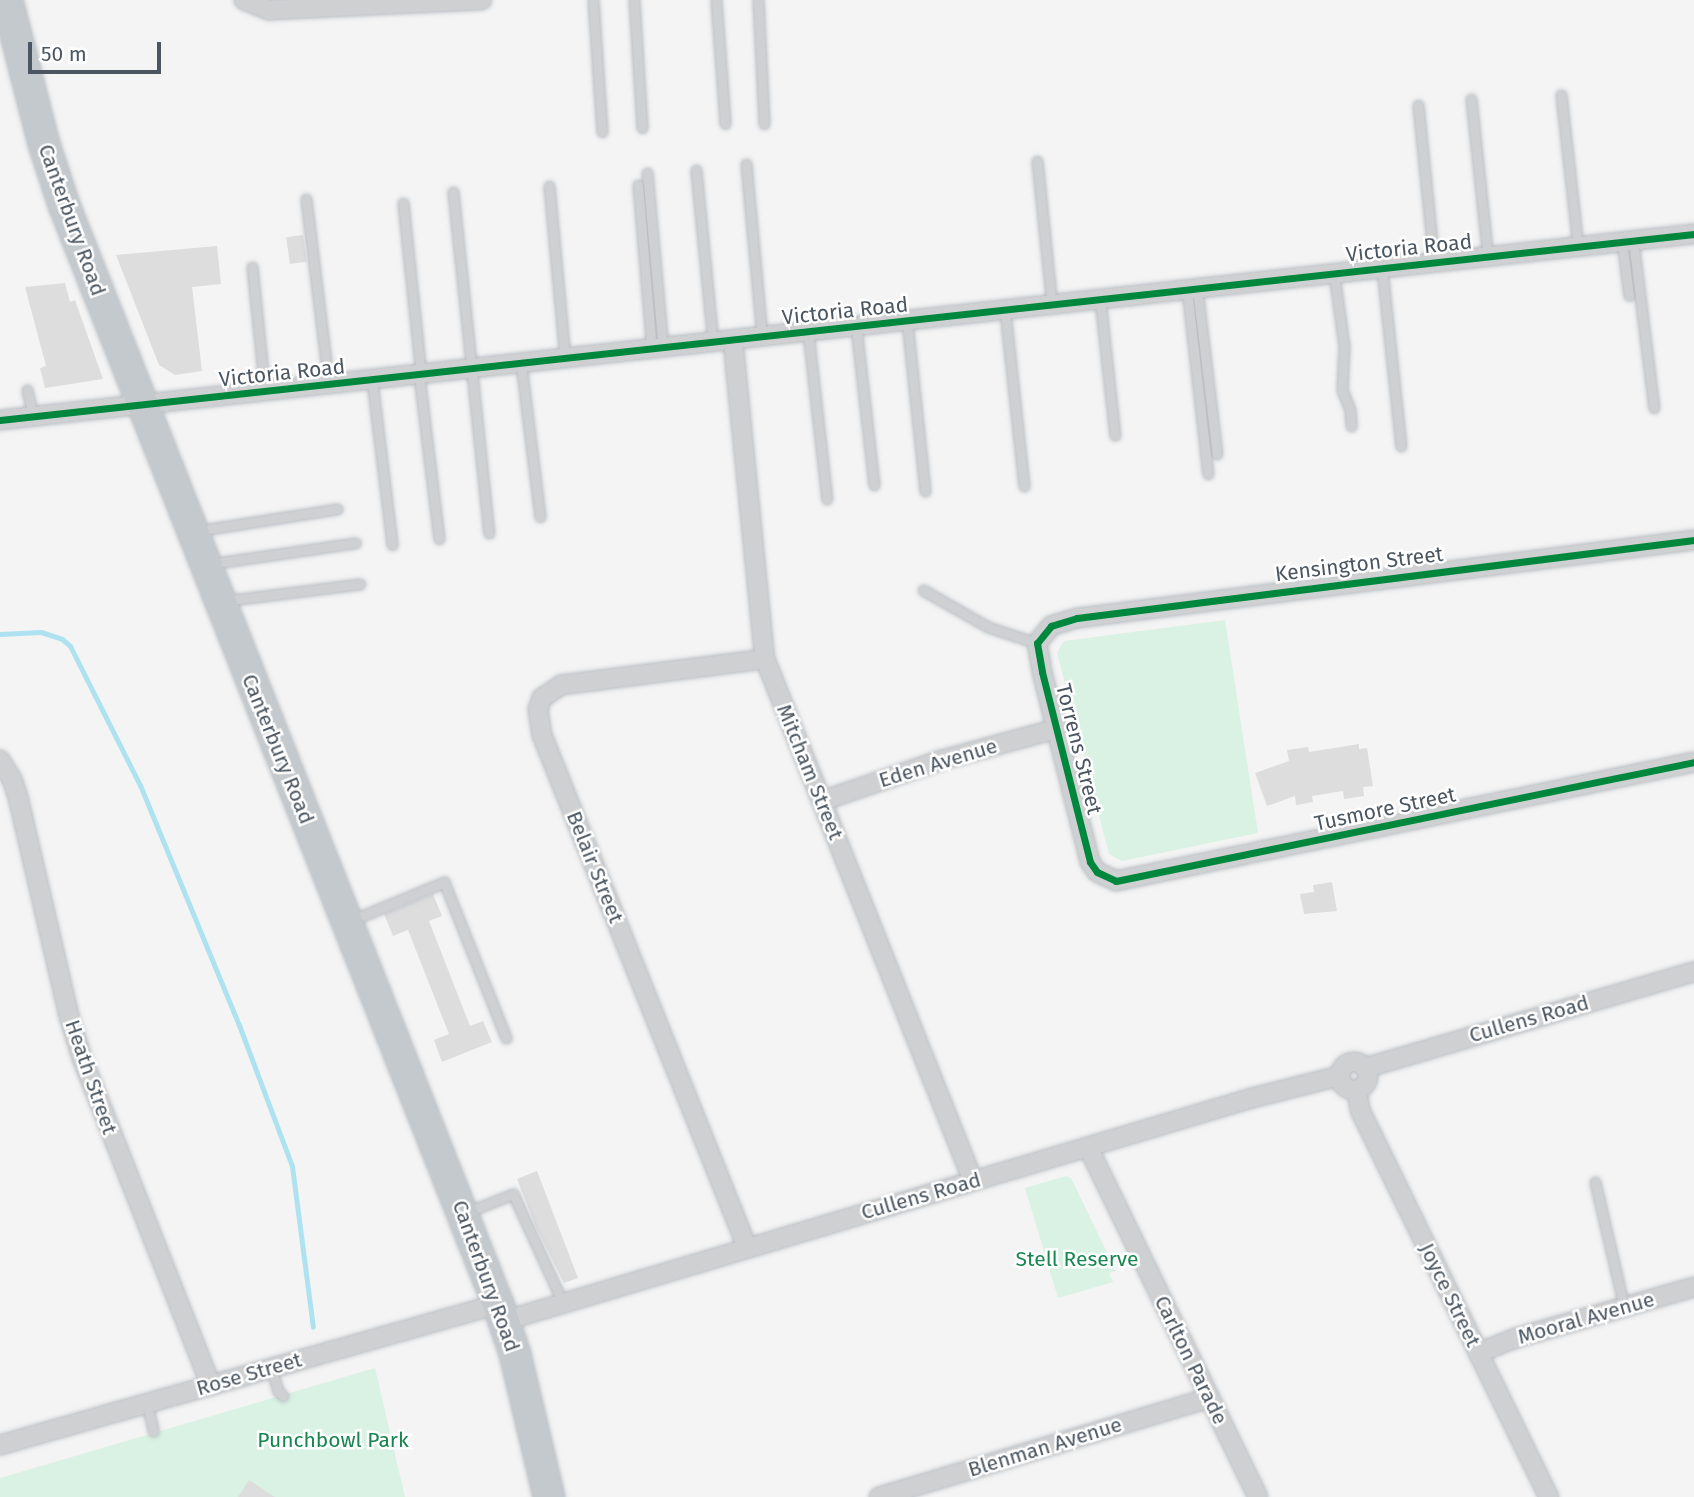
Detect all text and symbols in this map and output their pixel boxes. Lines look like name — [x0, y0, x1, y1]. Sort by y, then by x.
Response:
scale bar — [32, 28, 164, 72]
text: 50 m — [41, 41, 87, 67]
street label: Canterbury Road — [33, 141, 111, 299]
street label: Victoria Road — [1345, 229, 1473, 267]
street label: Victoria Road — [781, 292, 909, 330]
street label: Victoria Road — [218, 354, 346, 392]
street label: Kensington Street — [1274, 541, 1444, 587]
street label: Canterbury Road — [236, 670, 320, 828]
street label: Torrens Street — [1051, 681, 1107, 817]
street label: Mitcham Street — [771, 701, 849, 843]
street label: Eden Avenue — [876, 733, 1000, 793]
street label: Tusmore Street — [1312, 782, 1458, 836]
street label: Belair Street — [561, 807, 629, 927]
street label: Cullens Road — [1466, 990, 1592, 1048]
street label: Heath Street — [60, 1016, 122, 1138]
street label: Cullens Road — [858, 1167, 984, 1225]
street label: Canterbury Road — [447, 1197, 525, 1355]
street label: Joyce Street — [1414, 1239, 1486, 1351]
park label: Stell Reserve — [1016, 1246, 1138, 1272]
street label: Mooral Avenue — [1515, 1286, 1657, 1350]
street label: Carlton Parade — [1149, 1292, 1233, 1428]
street label: Rose Street — [193, 1347, 305, 1401]
street label: Blenman Avenue — [965, 1412, 1125, 1482]
park label: Punchbowl Park — [257, 1427, 409, 1453]

